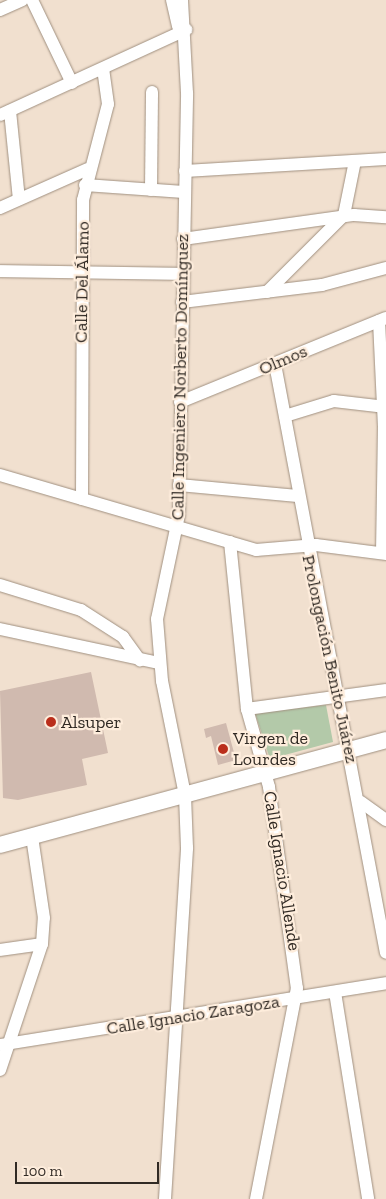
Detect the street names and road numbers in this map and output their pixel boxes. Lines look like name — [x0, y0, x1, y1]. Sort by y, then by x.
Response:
street label: Calle Del Álamo — [70, 221, 94, 343]
street label: Calle Ingeniero Norberto Domínguez — [167, 234, 193, 520]
street label: Olmos — [256, 340, 310, 380]
street label: Prolongación Benito Juárez — [297, 553, 363, 765]
street label: Calle Ignacio Allende — [259, 789, 305, 953]
street label: Calle Ignacio Zaragoza — [105, 991, 281, 1039]

